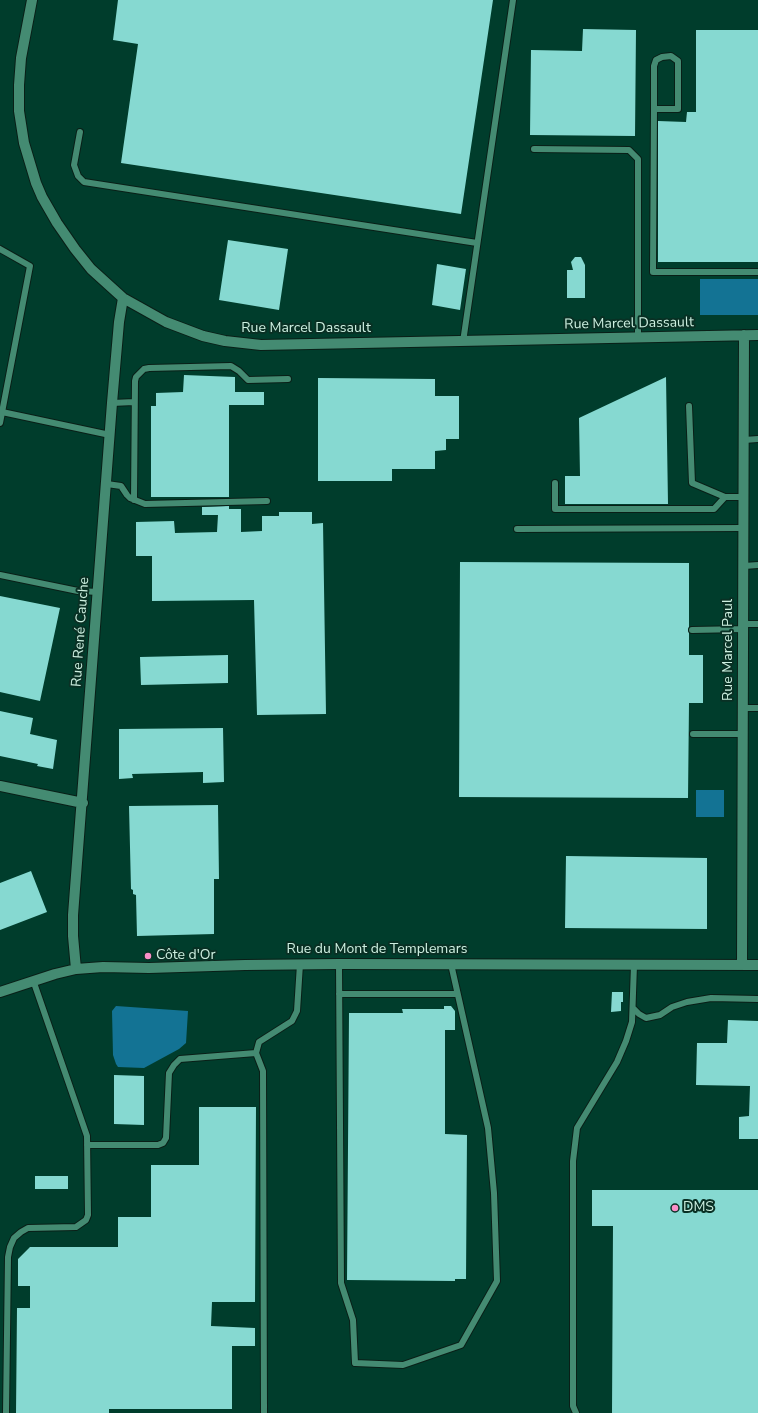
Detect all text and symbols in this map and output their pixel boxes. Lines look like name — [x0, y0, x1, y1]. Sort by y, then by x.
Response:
street label: Rue Marcel Dassault — [564, 314, 694, 334]
street label: Rue Marcel Dassault — [241, 321, 371, 337]
street label: Rue René Cauche — [69, 576, 93, 688]
street label: Rue Marcel Paul — [721, 599, 737, 701]
street label: Rue du Mont de Templemars — [287, 942, 467, 958]
place label: Côte d'Or — [156, 948, 216, 964]
marker: Côte d'Or — [143, 951, 153, 961]
place label: DMS — [683, 1200, 714, 1216]
marker: DMS — [670, 1203, 680, 1213]

